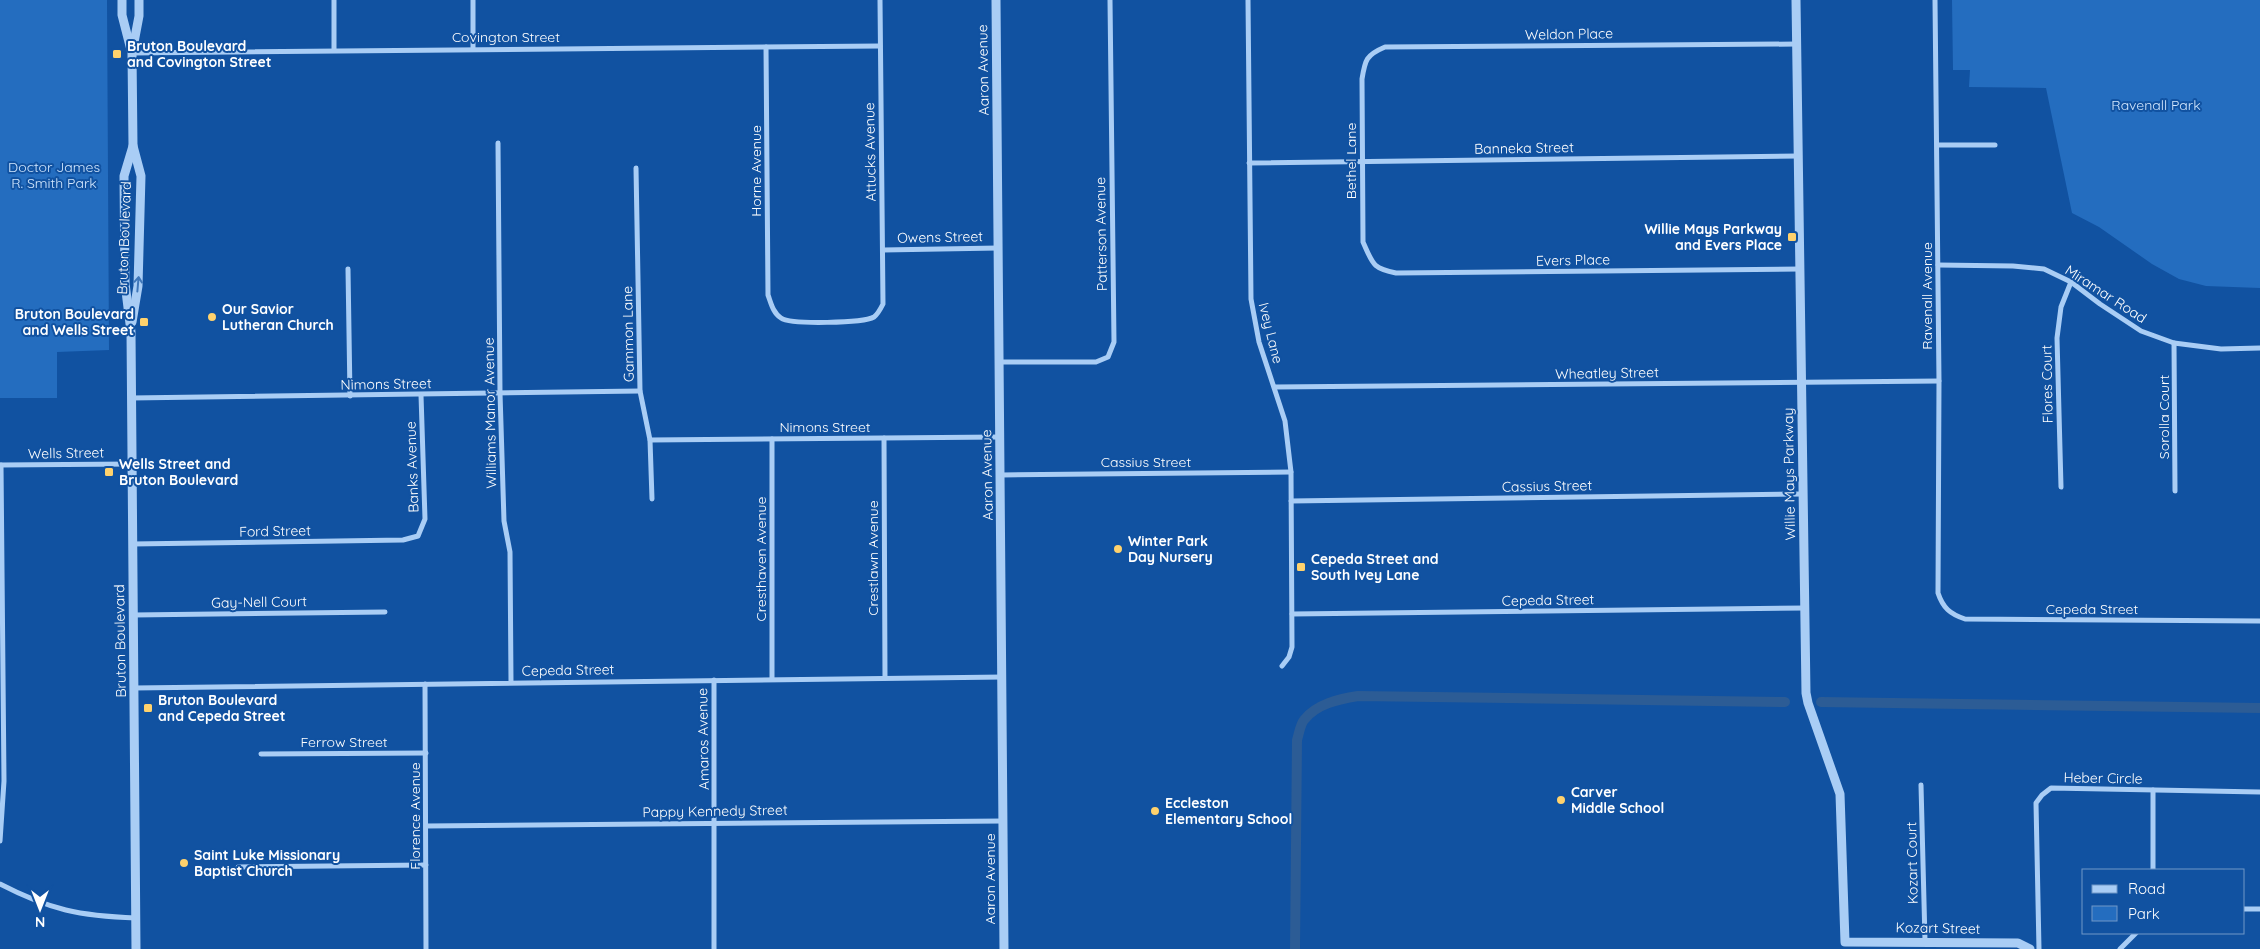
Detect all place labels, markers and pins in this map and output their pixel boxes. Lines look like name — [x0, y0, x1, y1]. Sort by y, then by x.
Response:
place label: Bruton Boulevard and Covington Street — [127, 37, 272, 71]
marker: Bruton Boulevard and Covington Street — [111, 48, 123, 60]
place label: Willie Mays Parkway and Evers Place — [1644, 220, 1782, 254]
marker: Willie Mays Parkway and Evers Place — [1786, 231, 1798, 243]
place label: Our Savior Lutheran Church — [222, 300, 334, 334]
place label: Bruton Boulevard and Wells Street — [15, 305, 134, 339]
marker: Our Savior Lutheran Church — [206, 311, 218, 323]
marker: Bruton Boulevard and Wells Street — [138, 316, 150, 328]
place label: Wells Street and Bruton Boulevard — [119, 455, 238, 489]
marker: Wells Street and Bruton Boulevard — [103, 466, 115, 478]
place label: Winter Park Day Nursery — [1128, 532, 1213, 566]
marker: Winter Park Day Nursery — [1112, 543, 1124, 555]
place label: Cepeda Street and South Ivey Lane — [1311, 550, 1439, 584]
marker: Cepeda Street and South Ivey Lane — [1295, 561, 1307, 573]
place label: Bruton Boulevard and Cepeda Street — [158, 691, 286, 725]
marker: Bruton Boulevard and Cepeda Street — [142, 702, 154, 714]
place label: Carver Middle School — [1571, 783, 1664, 817]
place label: Eccleston Elementary School — [1165, 794, 1292, 828]
marker: Carver Middle School — [1555, 794, 1567, 806]
marker: Eccleston Elementary School — [1149, 805, 1161, 817]
place label: Saint Luke Missionary Baptist Church — [194, 846, 340, 880]
marker: Saint Luke Missionary Baptist Church — [178, 857, 190, 869]

